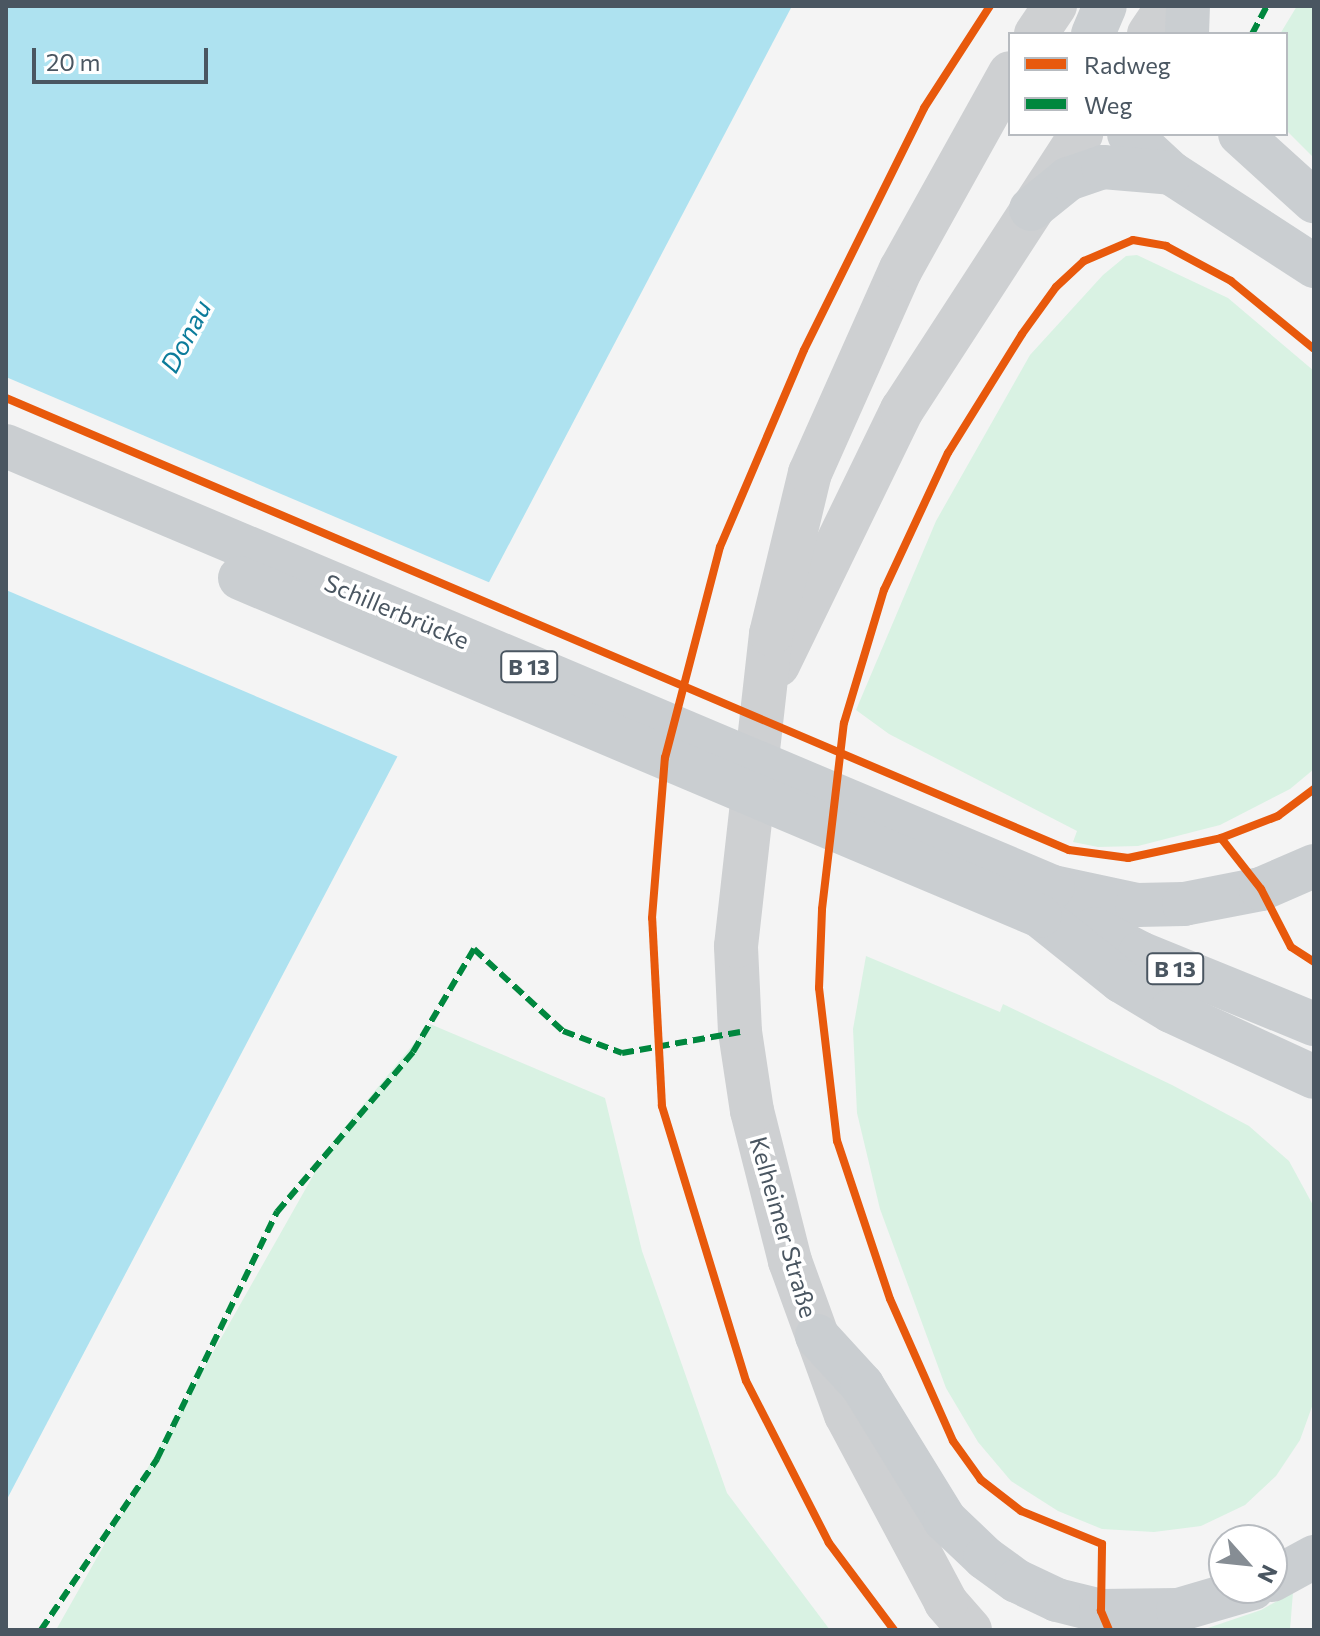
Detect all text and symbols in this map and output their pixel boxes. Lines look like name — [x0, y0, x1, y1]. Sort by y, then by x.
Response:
scale bar — [36, 32, 212, 82]
legend — [1008, 32, 1288, 136]
text: 20 m — [46, 47, 100, 76]
text: Radweg — [1084, 50, 1171, 79]
text: Weg — [1084, 90, 1132, 119]
water label: Donau — [153, 294, 217, 378]
street label: Schillerbrücke — [320, 568, 474, 654]
road number: B 13 — [499, 649, 559, 685]
road number: B 13 — [1145, 951, 1205, 987]
street label: Kelheimer Straße — [744, 1133, 824, 1321]
north arrow — [1208, 1524, 1288, 1604]
text: N — [1252, 1561, 1284, 1588]

